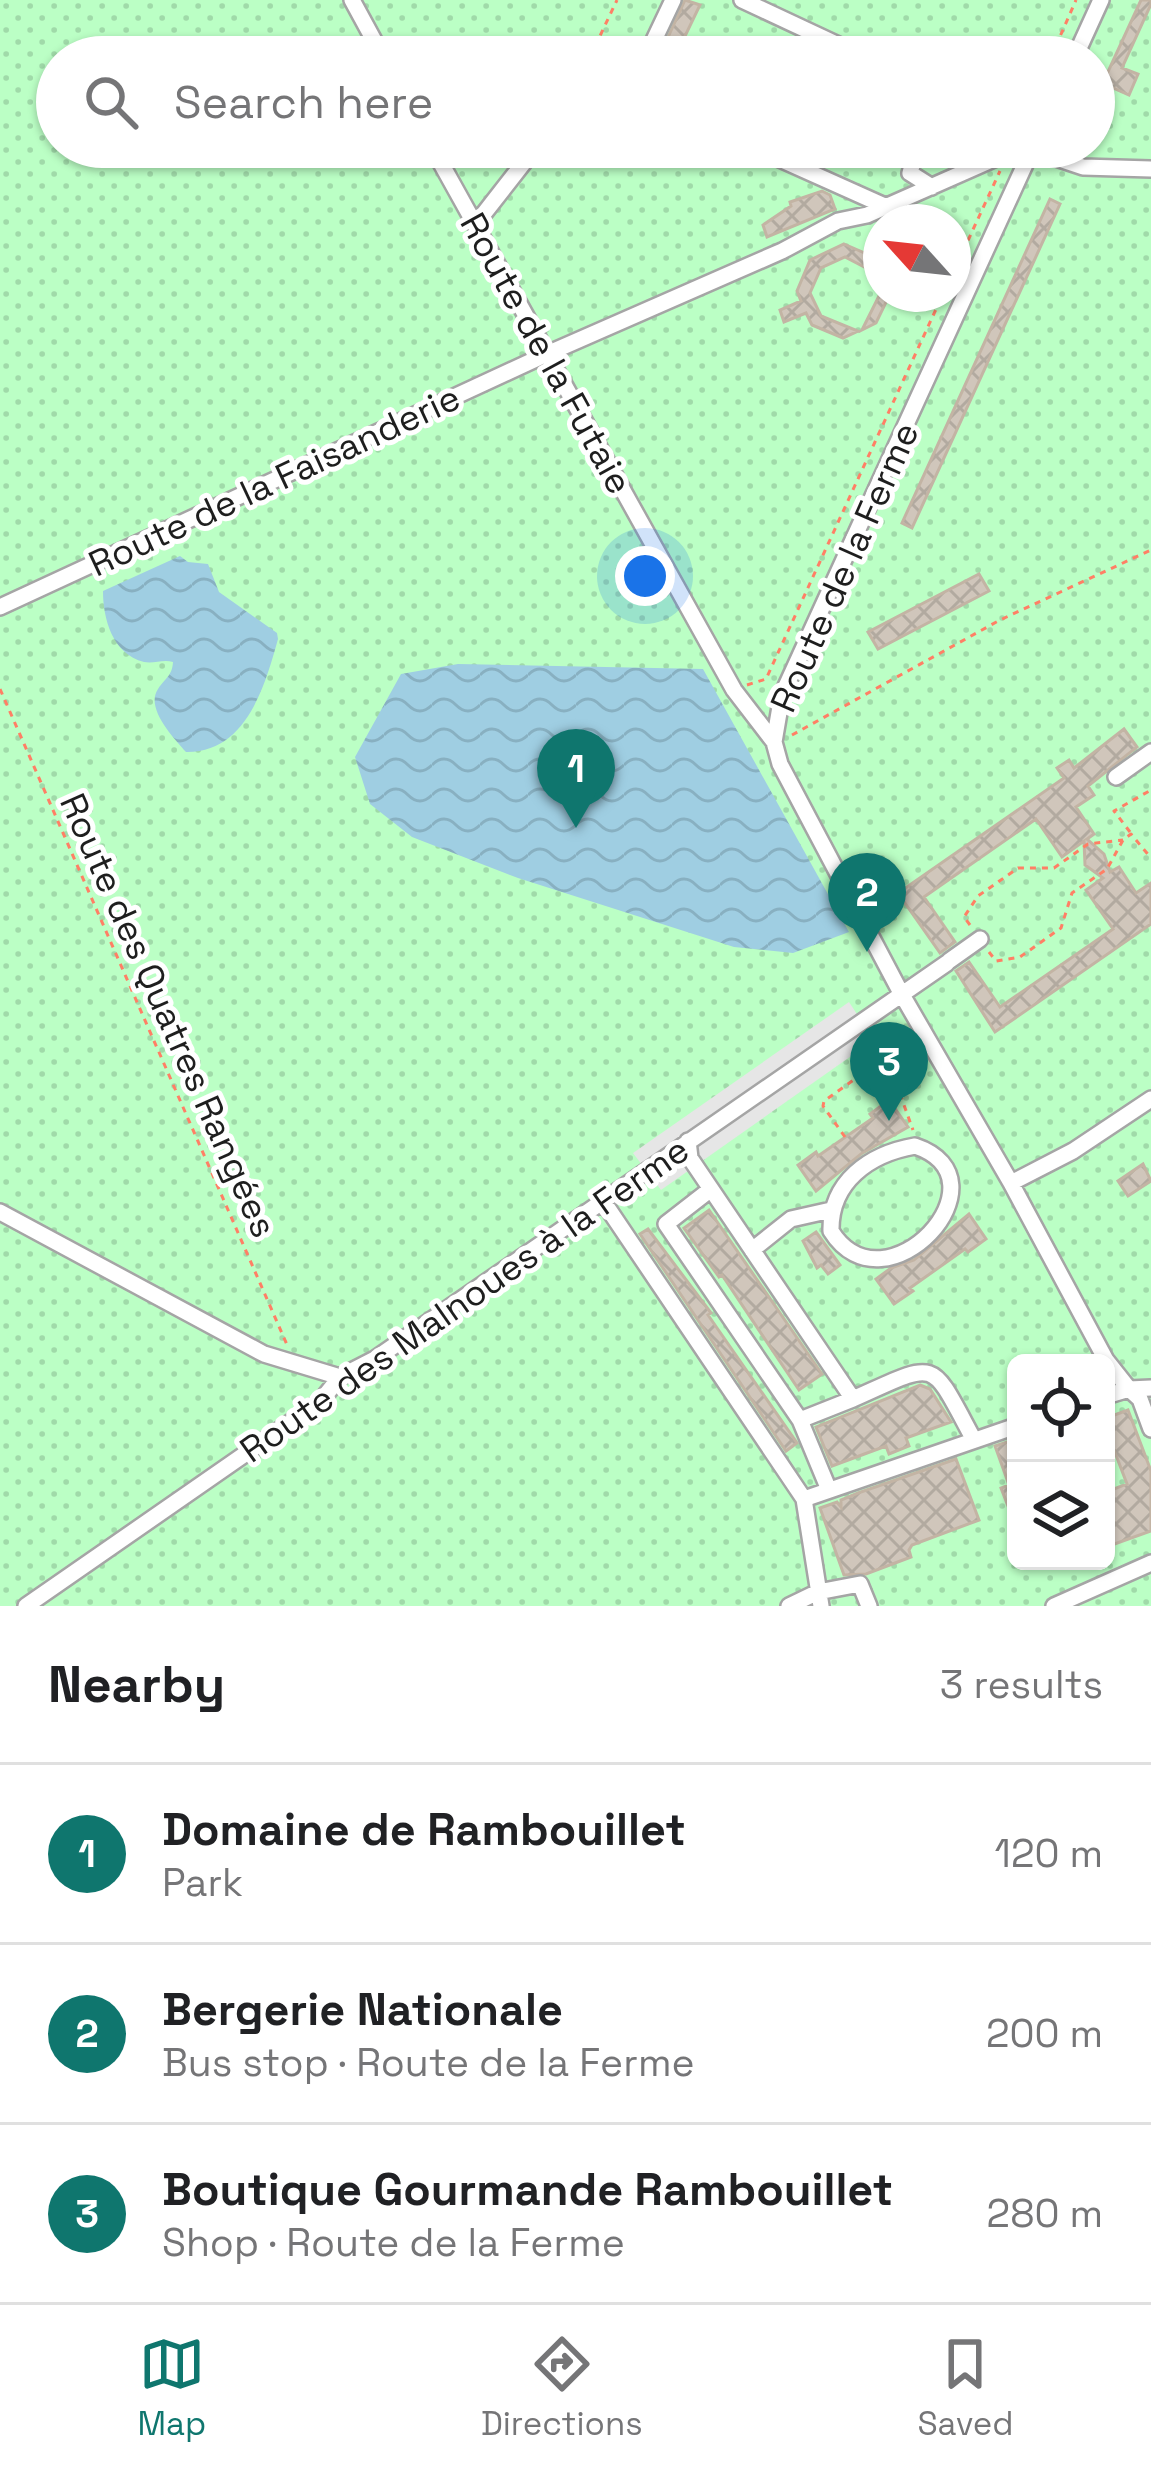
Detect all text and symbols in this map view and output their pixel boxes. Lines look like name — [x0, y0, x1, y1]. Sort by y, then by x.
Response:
search box — [36, 36, 1115, 168]
icon: search — [78, 69, 144, 135]
text: Search here — [174, 74, 433, 131]
north arrow — [863, 204, 971, 312]
street label: Route de la Futaie — [450, 205, 643, 502]
street label: Route de la Faisanderie — [81, 375, 467, 587]
street label: Route de la Ferme — [760, 415, 929, 719]
your location — [615, 546, 675, 606]
pin: 1 — [537, 729, 615, 828]
street label: Route des Quatres Rangées — [49, 786, 287, 1245]
pin: 2 — [828, 853, 906, 952]
pin: 3 — [850, 1022, 928, 1121]
street label: Route des Malnoues à la Ferme — [231, 1127, 698, 1473]
map controls — [1007, 1354, 1115, 1570]
button: locate — [1007, 1354, 1115, 1462]
button: layers — [1007, 1462, 1115, 1570]
text: Nearby — [48, 1652, 225, 1717]
text: 3 results — [940, 1660, 1103, 1709]
text: Domaine de Rambouillet — [162, 1801, 686, 1858]
text: 1 — [78, 1829, 96, 1878]
text: 120 m — [995, 1829, 1103, 1878]
text: Park — [162, 1858, 243, 1907]
text: Bergerie Nationale — [162, 1981, 563, 2038]
text: 2 — [75, 2009, 99, 2058]
text: 200 m — [986, 2009, 1103, 2058]
text: Bus stop · Route de la Ferme — [162, 2038, 695, 2087]
text: Boutique Gourmande Rambouillet — [162, 2161, 893, 2218]
text: 3 — [75, 2189, 99, 2238]
text: 280 m — [987, 2189, 1103, 2238]
text: Shop · Route de la Ferme — [162, 2218, 625, 2267]
tab: Map — [137, 2331, 206, 2445]
tab: Directions — [481, 2331, 643, 2445]
tab: Saved — [917, 2331, 1014, 2445]

